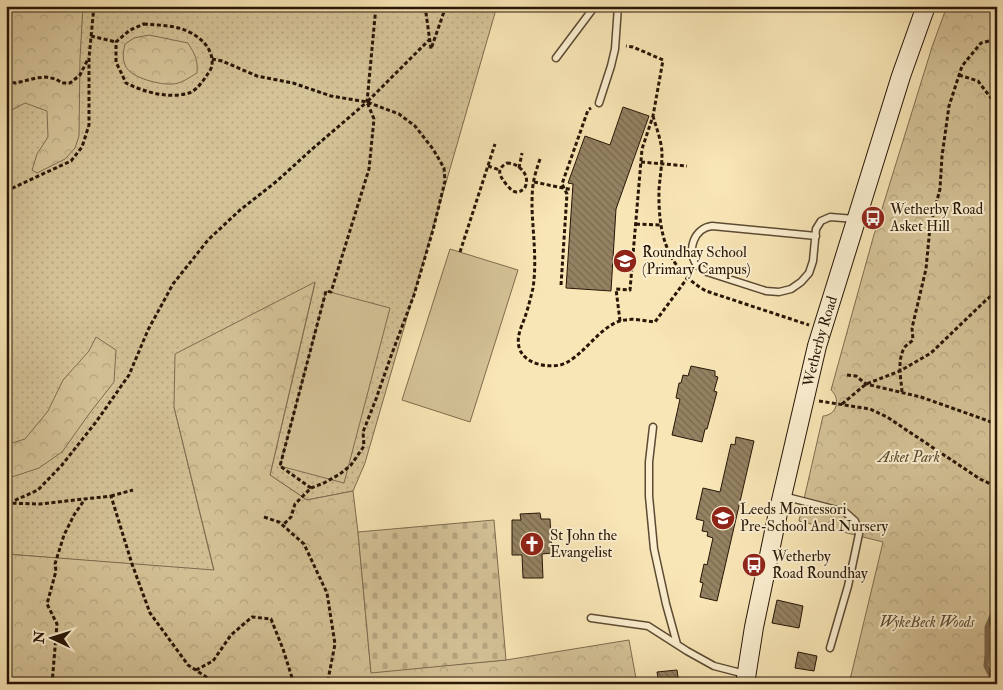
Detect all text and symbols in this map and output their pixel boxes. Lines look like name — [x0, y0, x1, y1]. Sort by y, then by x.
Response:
place label: Wetherby Road Asket Hill — [889, 200, 984, 236]
bus stop icon: Wetherby Road Asket Hill — [860, 205, 886, 231]
place label: Roundhay School (Primary Campus) — [642, 243, 751, 280]
school or university icon: Roundhay School (Primary Campus) — [612, 248, 638, 274]
street label: Wetherby Road — [799, 293, 842, 390]
park label: Asket Park — [876, 448, 940, 467]
place label: Leeds Montessori Pre-School And Nursery — [740, 500, 889, 536]
school or university icon: Leeds Montessori Pre-School And Nursery — [710, 505, 736, 531]
place label: St John the Evangelist — [550, 526, 617, 562]
church icon: St John the Evangelist — [519, 531, 545, 557]
place label: Wetherby Road Roundhay — [771, 547, 868, 583]
bus stop icon: Wetherby Road Roundhay — [741, 552, 767, 578]
north arrow — [28, 612, 78, 662]
park label: WykeBeck Woods — [880, 613, 975, 632]
text: N — [31, 630, 48, 645]

